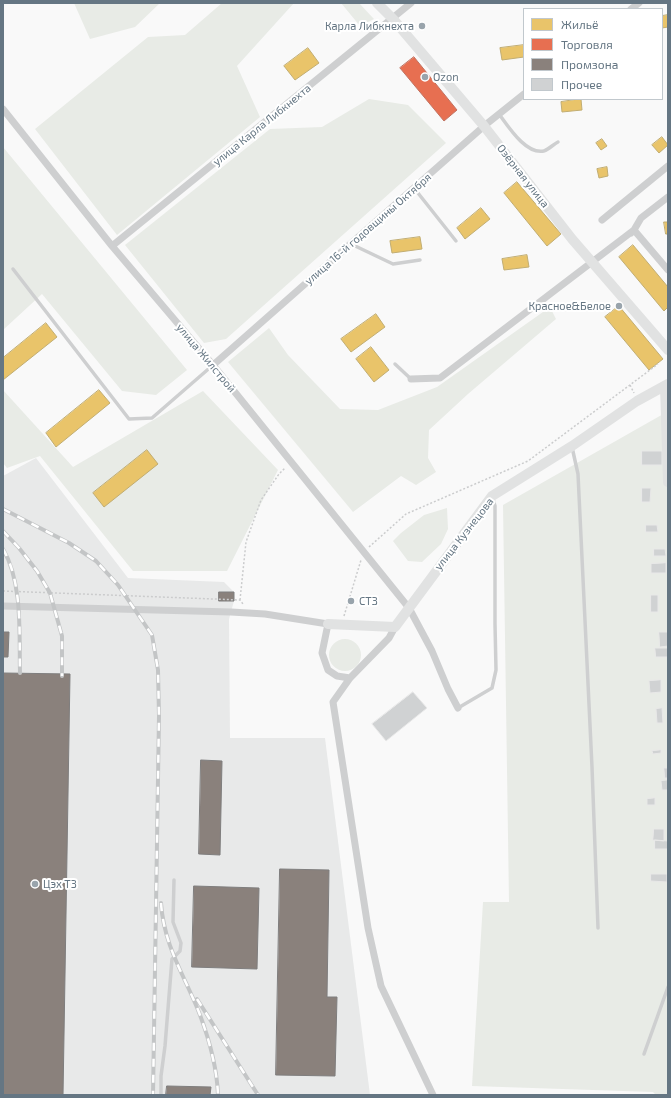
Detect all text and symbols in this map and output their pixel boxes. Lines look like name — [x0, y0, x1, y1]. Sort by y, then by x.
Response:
legend — [523, 8, 663, 100]
text: Жильё — [561, 17, 598, 31]
place label: Карла Либкнехта — [325, 19, 414, 33]
marker: Карла Либкнехта — [417, 21, 427, 31]
text: Торговля — [561, 37, 613, 51]
text: Промзона — [561, 57, 618, 71]
place label: Ozon — [433, 70, 459, 84]
marker: Ozon — [420, 72, 430, 82]
text: Прочее — [561, 77, 602, 91]
street label: улица Карла Либкнехта — [210, 81, 314, 169]
street label: Озёрная улица — [494, 142, 552, 210]
street label: улица 16-й годовщины Октября — [302, 170, 434, 288]
place label: Красное&Белое — [528, 299, 611, 313]
marker: Красное&Белое — [614, 301, 624, 311]
street label: улица Жилстрой — [173, 321, 239, 395]
street label: улица Кузнецова — [432, 495, 496, 573]
place label: СТЗ — [359, 594, 378, 608]
marker: СТЗ — [346, 596, 356, 606]
place label: Цэх Т3 — [43, 877, 77, 891]
marker: Цэх Т3 — [30, 879, 40, 889]

